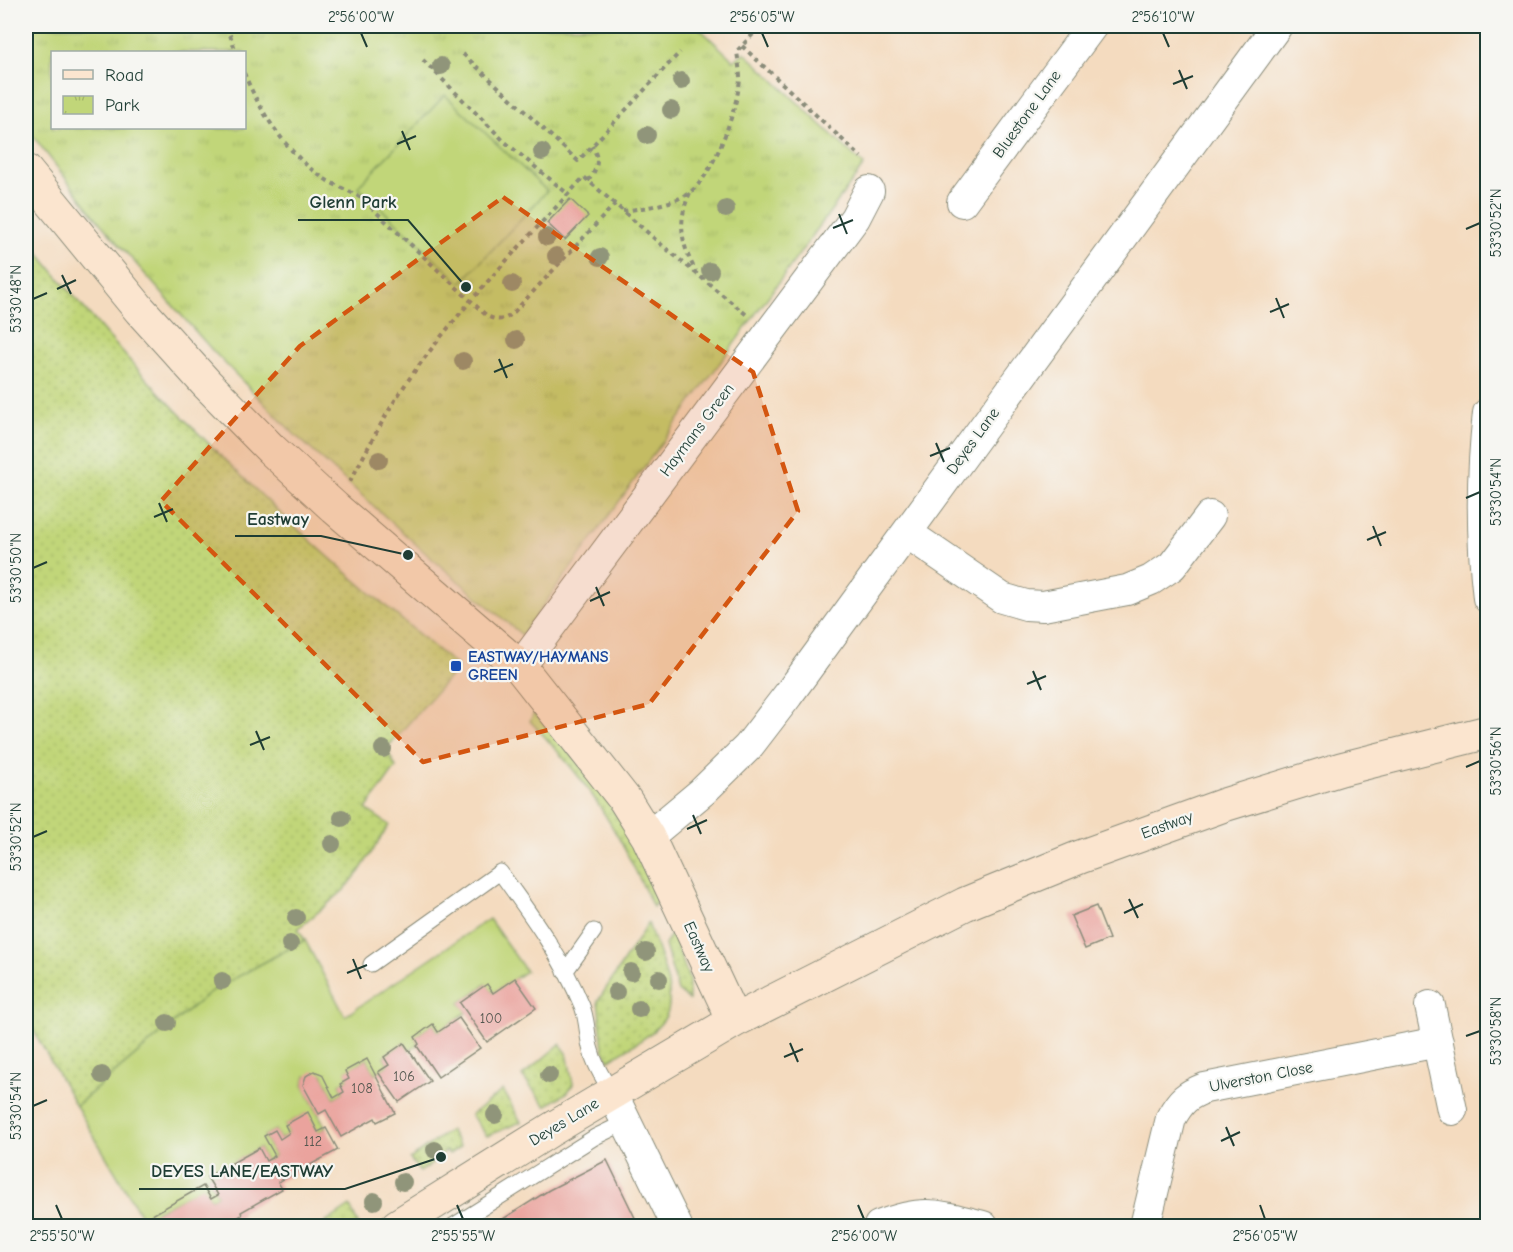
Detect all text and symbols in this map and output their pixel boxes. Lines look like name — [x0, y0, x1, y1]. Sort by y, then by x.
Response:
text: 2°56'00"W — [328, 8, 394, 26]
text: 2°56'05"W — [729, 8, 795, 26]
text: 2°56'10"W — [1132, 8, 1194, 26]
legend — [51, 51, 246, 129]
text: Road — [105, 65, 144, 86]
street label: Bluestone Lane — [989, 67, 1065, 161]
text: Park — [105, 95, 140, 116]
callout: Glenn Park — [298, 184, 408, 220]
text: 53°30'52"N — [1487, 188, 1505, 258]
text: Glenn Park — [310, 192, 397, 213]
text: 53°30'48"N — [7, 265, 25, 333]
street label: Haymans Green — [656, 380, 738, 480]
street label: Deyes Lane — [943, 404, 1003, 478]
text: 53°30'54"N — [1487, 458, 1505, 526]
callout: Eastway — [235, 500, 321, 536]
text: Eastway — [247, 509, 310, 530]
text: 53°30'50"N — [7, 533, 25, 603]
place label: EASTWAY/HAYMANS GREEN — [468, 648, 609, 684]
marker: EASTWAY/HAYMANS GREEN — [449, 659, 463, 673]
text: 53°30'56"N — [1487, 726, 1505, 796]
text: 53°30'52"N — [7, 802, 25, 872]
street label: Eastway — [1139, 807, 1196, 843]
street label: Eastway — [680, 919, 719, 976]
text: 53°30'58"N — [1487, 997, 1505, 1065]
house number: 100 — [480, 1010, 502, 1027]
street label: Ulverston Close — [1208, 1058, 1314, 1096]
house number: 106 — [393, 1068, 415, 1085]
text: 53°30'54"N — [7, 1072, 25, 1140]
house number: 108 — [351, 1080, 373, 1097]
street label: Deyes Lane — [526, 1094, 602, 1150]
house number: 112 — [304, 1133, 322, 1150]
callout: DEYES LANE/EASTWAY — [139, 1153, 345, 1189]
text: DEYES LANE/EASTWAY — [151, 1161, 334, 1182]
text: 2°55'50"W — [29, 1227, 95, 1245]
text: 2°55'55"W — [431, 1227, 495, 1245]
text: 2°56'00"W — [831, 1227, 897, 1245]
text: 2°56'05"W — [1232, 1227, 1298, 1245]

